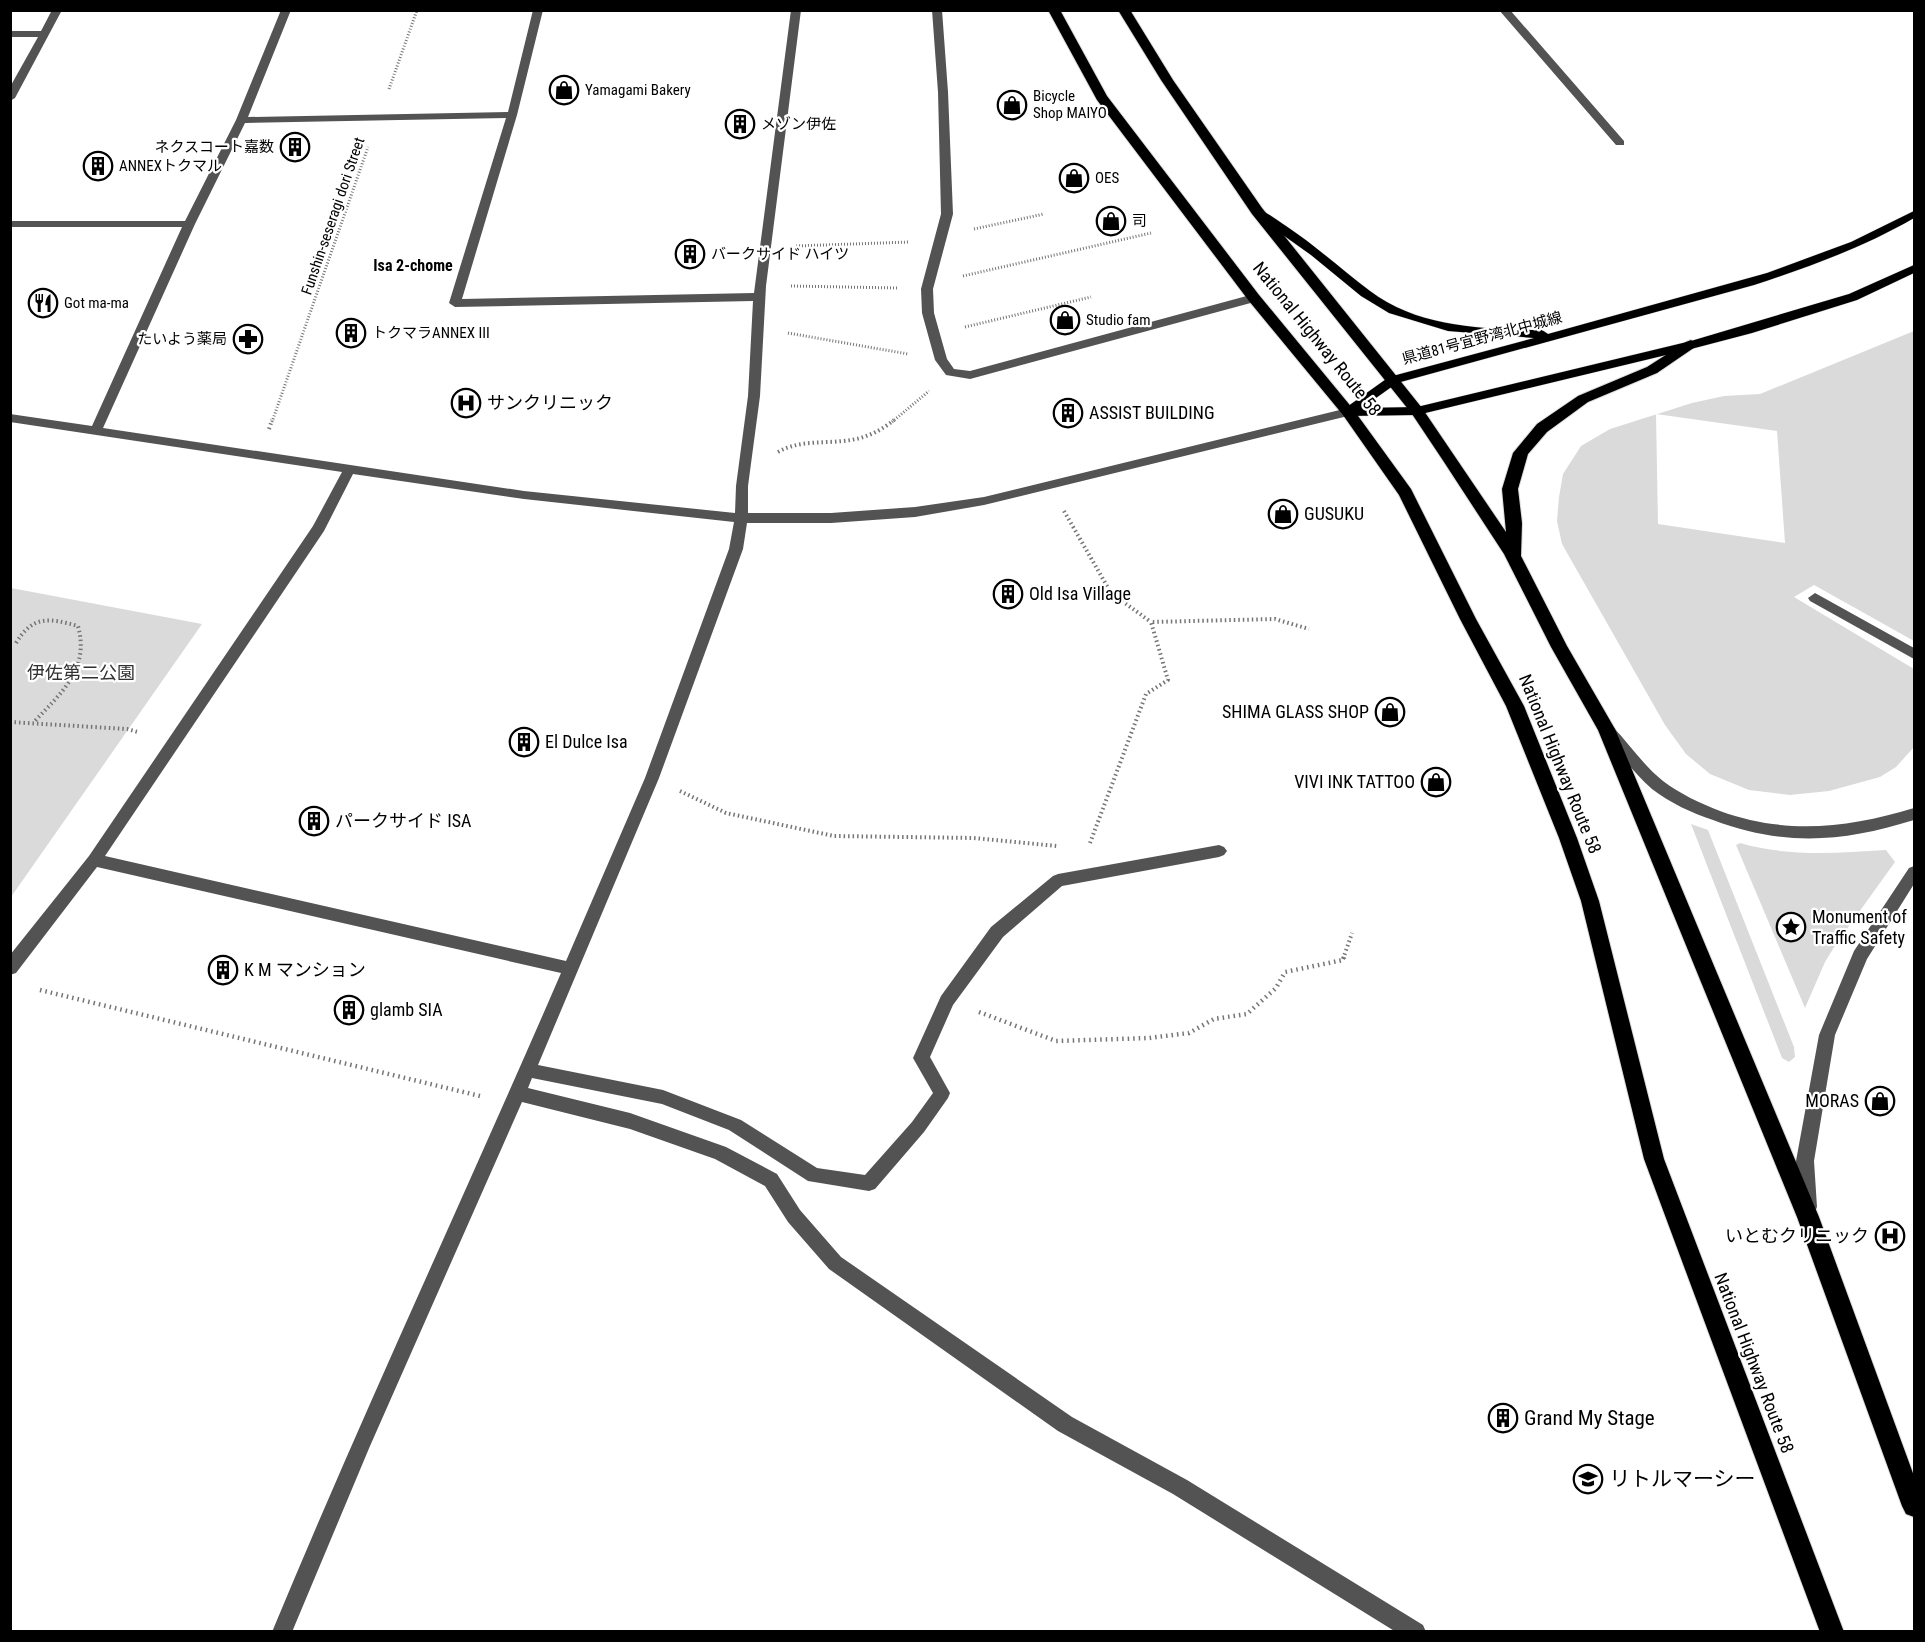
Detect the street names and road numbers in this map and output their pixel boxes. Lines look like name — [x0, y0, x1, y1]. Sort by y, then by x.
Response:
street label: Funshin-seseragi dori Street — [298, 135, 368, 297]
street label: National Highway Route 58 — [1249, 258, 1386, 420]
street label: 県道81号宜野湾北中城線 — [1400, 308, 1564, 368]
street label: National Highway Route 58 — [1515, 671, 1606, 857]
street label: National Highway Route 58 — [1710, 1270, 1799, 1456]

